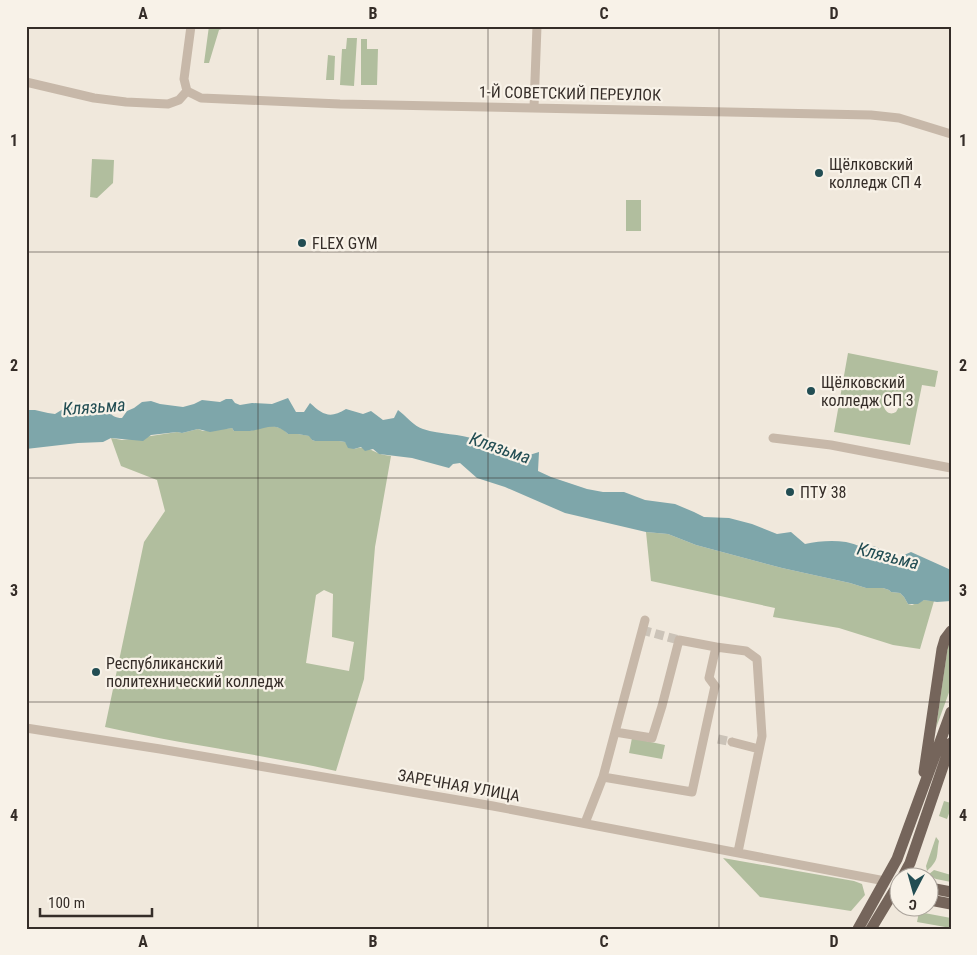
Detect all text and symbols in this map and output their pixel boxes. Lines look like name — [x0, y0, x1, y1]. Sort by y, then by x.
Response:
text: A — [138, 4, 148, 23]
text: B — [369, 4, 378, 23]
text: C — [599, 4, 609, 23]
text: D — [829, 4, 839, 23]
street label: 1-Й СОВЕТСКИЙ ПЕРЕУЛОК — [479, 82, 661, 105]
text: 1 — [10, 131, 18, 150]
text: 1 — [959, 131, 967, 150]
place label: Щёлковский колледж СП 4 — [829, 155, 922, 192]
marker: Щёлковский колледж СП 4 — [813, 167, 825, 179]
place label: FLEX GYM — [312, 234, 378, 253]
marker: FLEX GYM — [296, 237, 308, 249]
text: 2 — [10, 356, 18, 375]
text: 2 — [959, 356, 967, 375]
place label: Щёлковский колледж СП 3 — [821, 373, 914, 410]
marker: Щёлковский колледж СП 3 — [805, 385, 817, 397]
water label: Клязьма — [62, 394, 126, 419]
water label: Клязьма — [467, 427, 533, 468]
place label: ПТУ 38 — [800, 483, 847, 502]
marker: ПТУ 38 — [784, 486, 796, 498]
water label: Клязьма — [855, 538, 921, 573]
text: 3 — [10, 581, 18, 600]
text: 3 — [959, 581, 967, 600]
place label: Республиканский политехнический колледж — [106, 654, 284, 691]
marker: Республиканский политехнический колледж — [90, 666, 102, 678]
street label: ЗАРЕЧНАЯ УЛИЦА — [396, 765, 521, 806]
text: 4 — [10, 806, 18, 825]
text: 4 — [959, 806, 967, 825]
north arrow — [890, 868, 940, 918]
scale bar — [40, 885, 152, 917]
text: 100 m — [48, 894, 85, 912]
text: С — [908, 897, 917, 913]
text: A — [138, 932, 148, 951]
text: B — [369, 932, 378, 951]
text: C — [599, 932, 609, 951]
text: D — [829, 932, 839, 951]

